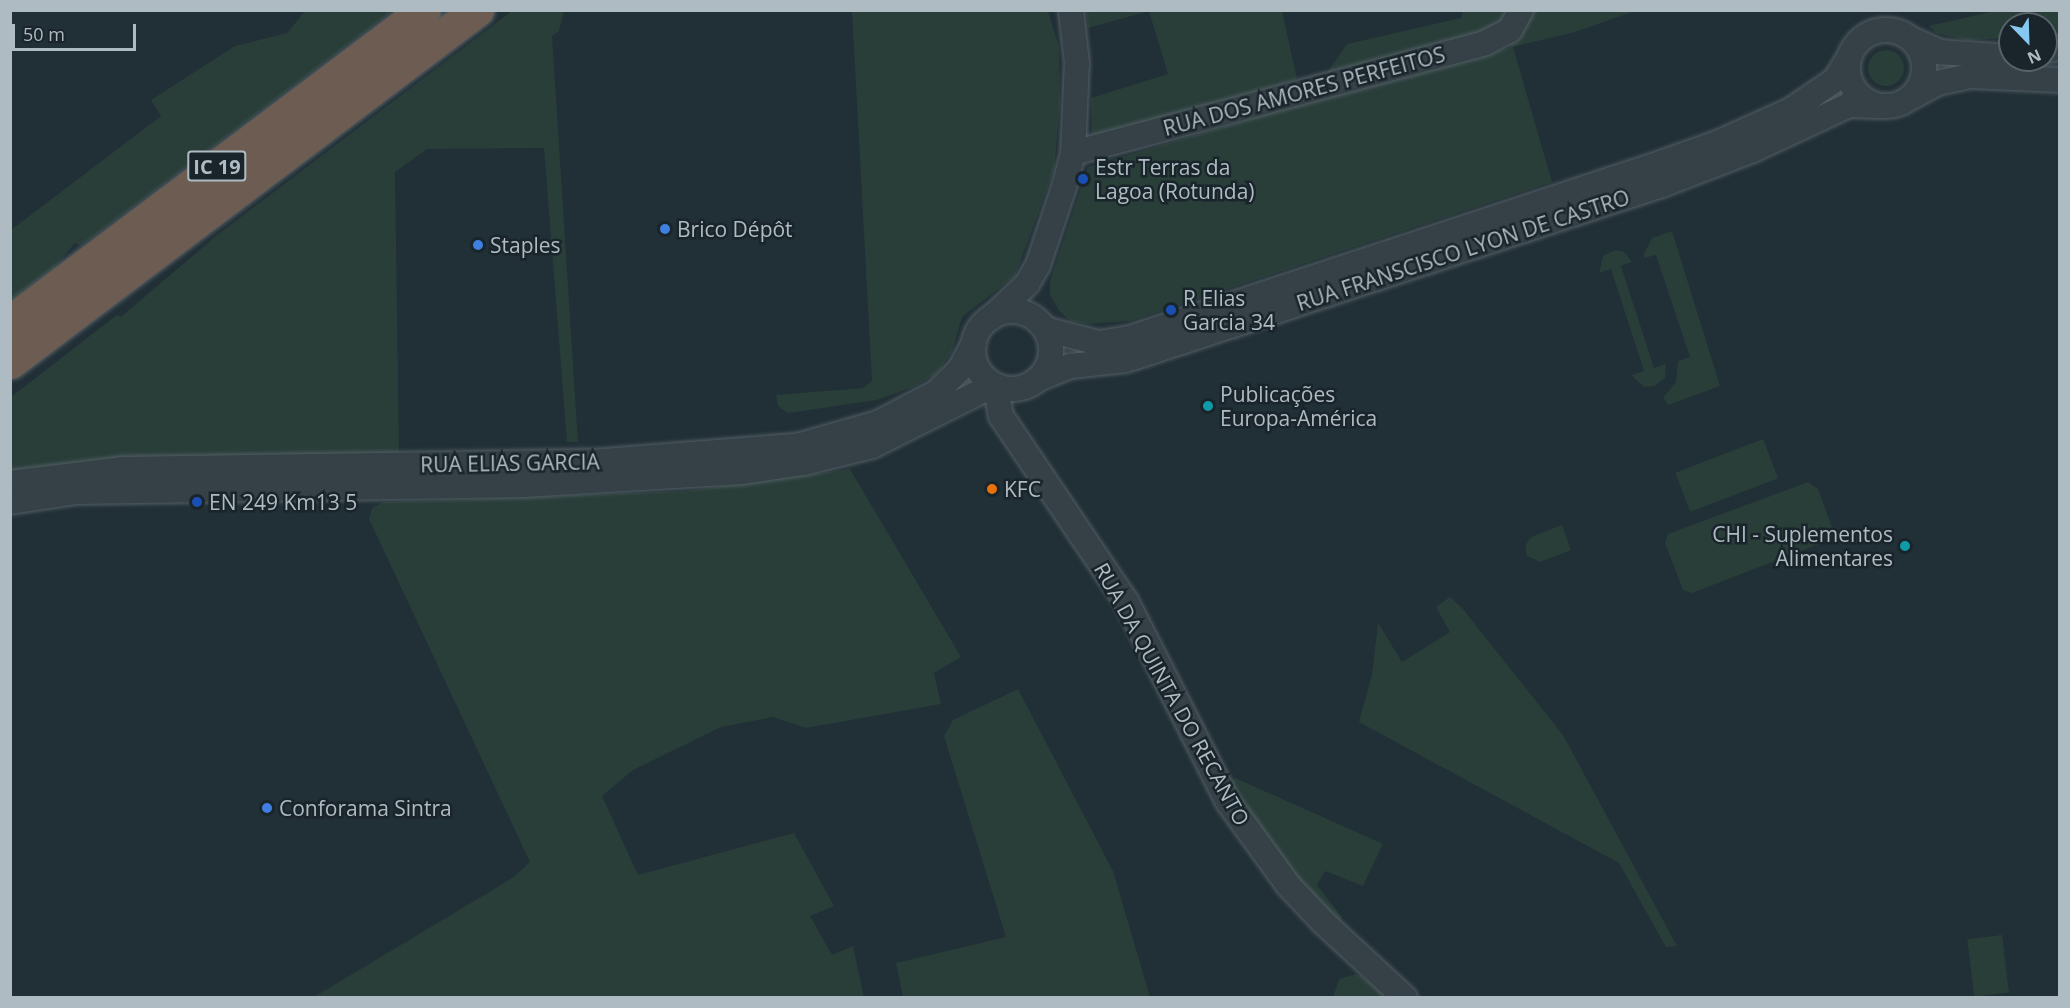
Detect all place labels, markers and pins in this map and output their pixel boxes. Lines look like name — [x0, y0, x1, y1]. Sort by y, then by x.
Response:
place label: Estr Terras da Lagoa (Rotunda) — [1095, 154, 1255, 204]
marker: Estr Terras da Lagoa (Rotunda) — [1076, 172, 1090, 186]
place label: Brico Dépôt — [677, 216, 793, 242]
marker: Brico Dépôt — [658, 222, 672, 236]
place label: Staples — [490, 232, 561, 258]
marker: Staples — [471, 238, 485, 252]
place label: R Elias Garcia 34 — [1183, 285, 1275, 335]
marker: R Elias Garcia 34 — [1164, 303, 1178, 317]
place label: Publicações Europa-América — [1220, 381, 1377, 431]
marker: Publicações Europa-América — [1201, 399, 1215, 413]
place label: KFC — [1004, 476, 1041, 502]
marker: KFC — [985, 482, 999, 496]
place label: EN 249 Km13 5 — [209, 489, 357, 515]
marker: EN 249 Km13 5 — [190, 495, 204, 509]
place label: CHI - Suplementos Alimentares — [1712, 521, 1893, 571]
marker: CHI - Suplementos Alimentares — [1898, 539, 1912, 553]
place label: Conforama Sintra — [279, 795, 452, 821]
marker: Conforama Sintra — [260, 801, 274, 815]

